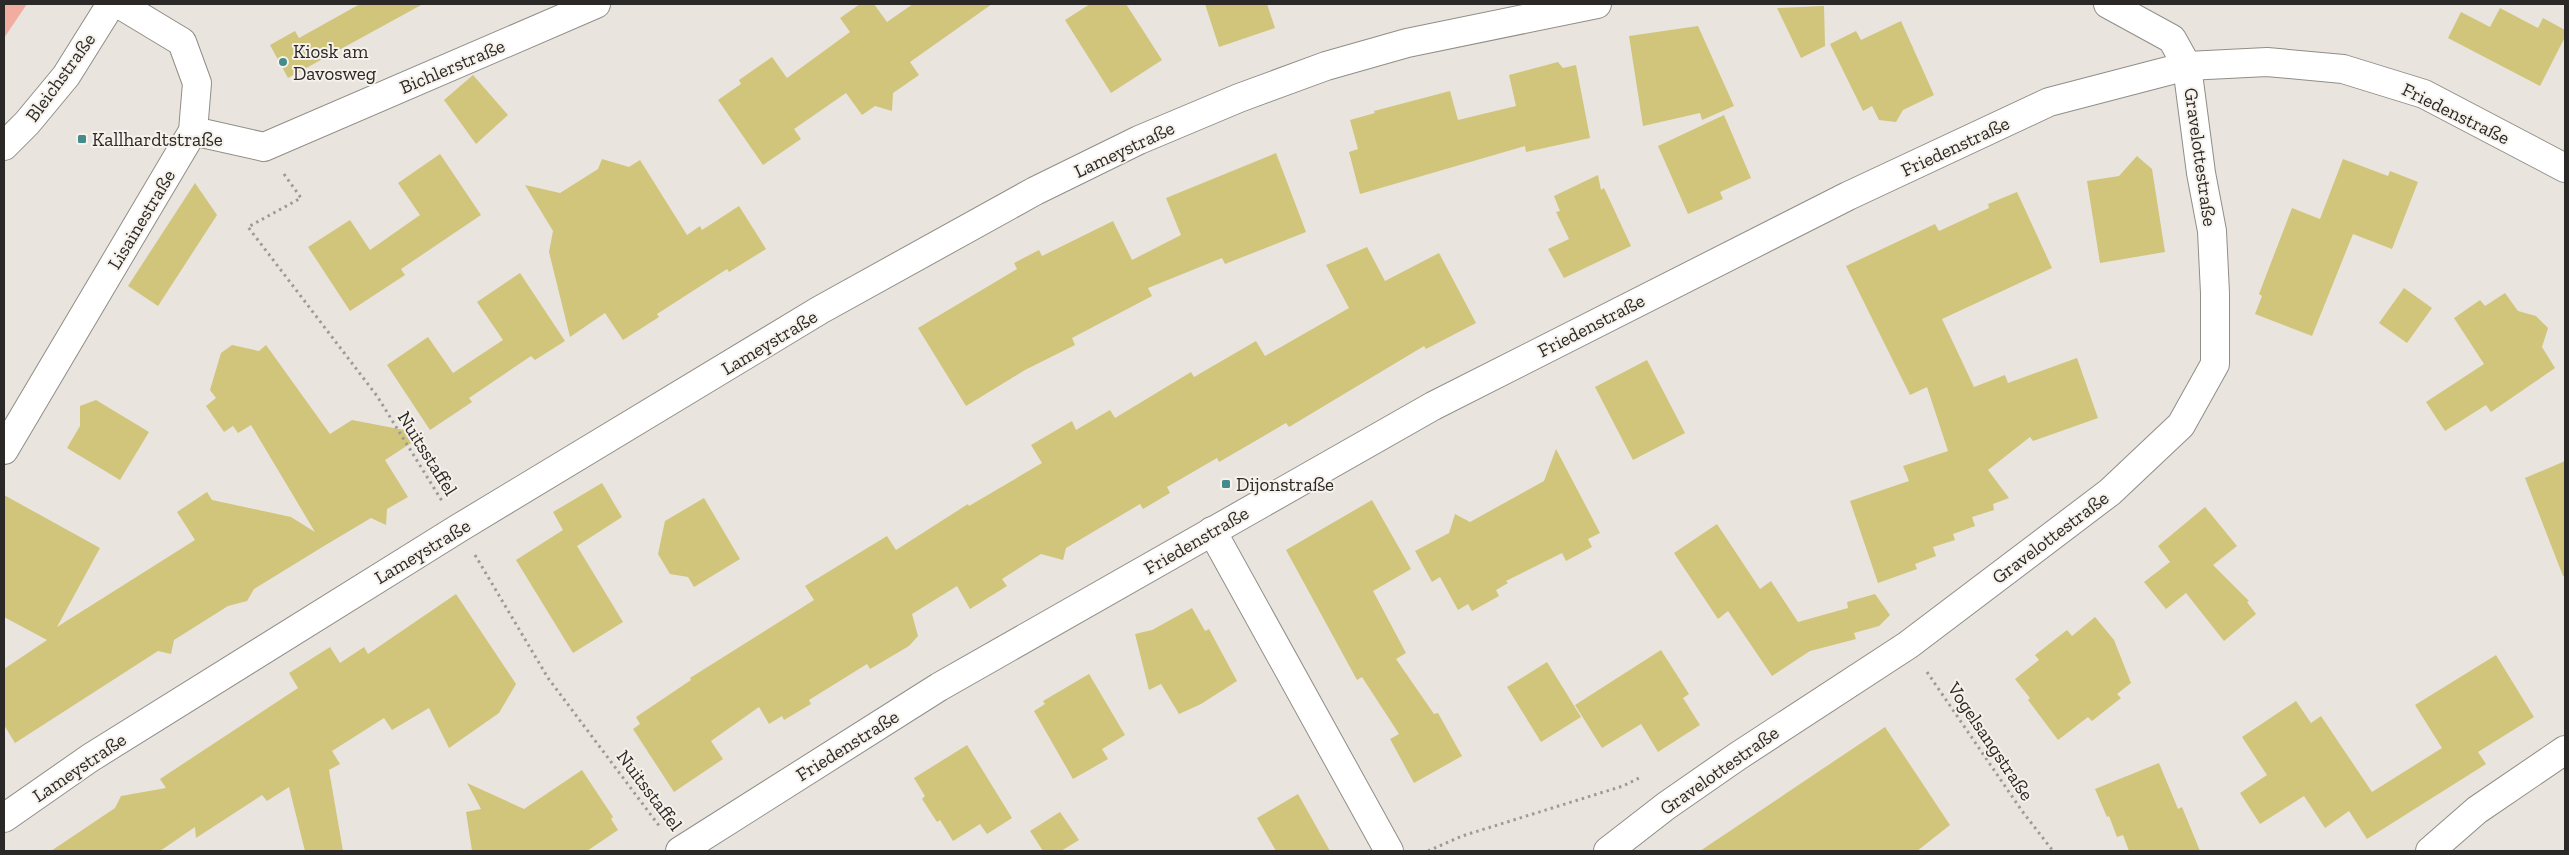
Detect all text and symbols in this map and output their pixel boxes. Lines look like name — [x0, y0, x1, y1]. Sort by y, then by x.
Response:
street label: Bleichstraße — [21, 28, 100, 126]
street label: Bichlerstraße — [396, 34, 508, 99]
place label: Kiosk am Davosweg — [293, 40, 377, 85]
marker: Kiosk am Davosweg — [277, 56, 289, 68]
street label: Friedenstraße — [2398, 77, 2513, 149]
street label: Gravelottestraße — [2179, 86, 2222, 228]
street label: Friedenstraße — [1897, 111, 2013, 182]
street label: Lameystraße — [1070, 116, 1178, 183]
place label: Kallhardtstraße — [92, 128, 223, 151]
marker: Kallhardtstraße — [76, 133, 88, 145]
street label: Lisainestraße — [103, 165, 180, 273]
street label: Friedenstraße — [1534, 289, 1649, 362]
street label: Lameystraße — [717, 305, 821, 380]
street label: Nuitsstaffel — [393, 407, 463, 500]
place label: Dijonstraße — [1236, 473, 1334, 496]
marker: Dijonstraße — [1220, 478, 1232, 490]
street label: Gravelottestraße — [1988, 486, 2113, 589]
street label: Friedenstraße — [1140, 501, 1253, 580]
street label: Lameystraße — [370, 514, 474, 589]
street label: Vogelsangstraße — [1942, 677, 2039, 805]
street label: Friedenstraße — [792, 705, 903, 786]
street label: Gravelottestraße — [1655, 721, 1783, 820]
street label: Lameystraße — [28, 728, 130, 807]
street label: Nuitsstaffel — [612, 745, 687, 835]

